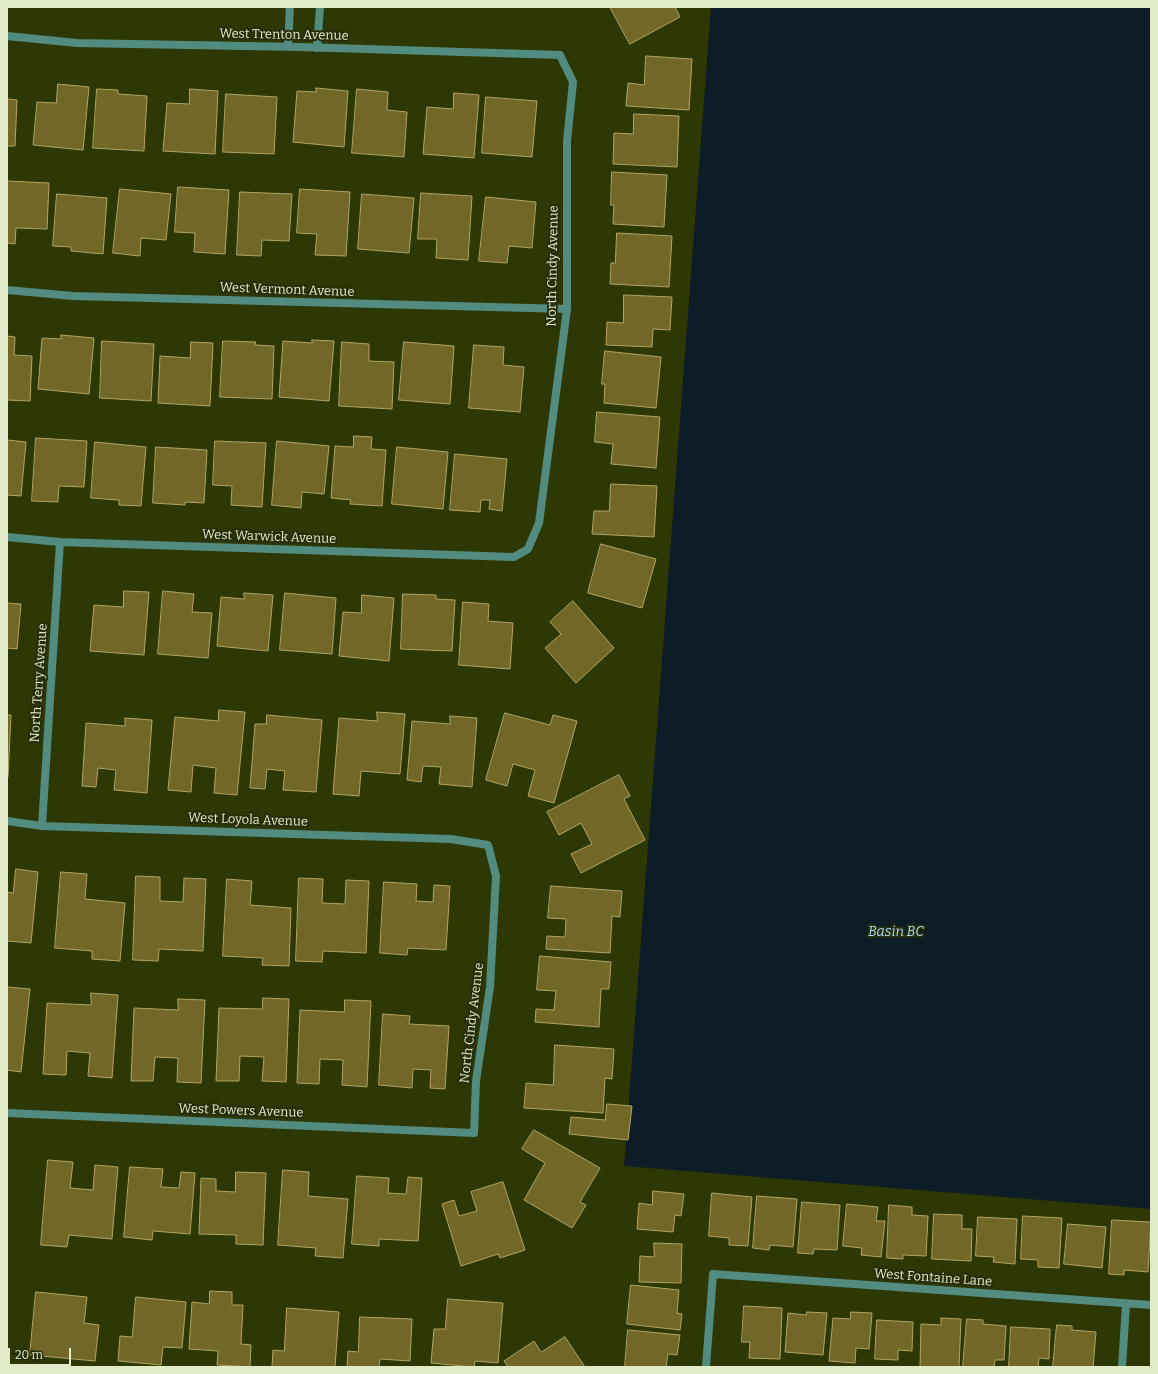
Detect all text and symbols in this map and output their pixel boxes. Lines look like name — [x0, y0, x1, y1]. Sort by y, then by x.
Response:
street label: West Trenton Avenue — [219, 26, 349, 44]
street label: North Cindy Avenue — [544, 205, 562, 327]
street label: West Vermont Avenue — [219, 280, 355, 300]
street label: West Warwick Avenue — [202, 527, 336, 547]
street label: North Terry Avenue — [27, 623, 51, 743]
street label: West Loyola Avenue — [188, 810, 308, 830]
water label: Basin BC — [868, 924, 924, 940]
street label: North Cindy Avenue — [457, 962, 487, 1084]
street label: West Powers Avenue — [178, 1101, 304, 1121]
street label: West Fontaine Lane — [873, 1266, 993, 1290]
scale bar — [10, 1340, 73, 1366]
text: 20 m — [15, 1348, 43, 1362]

